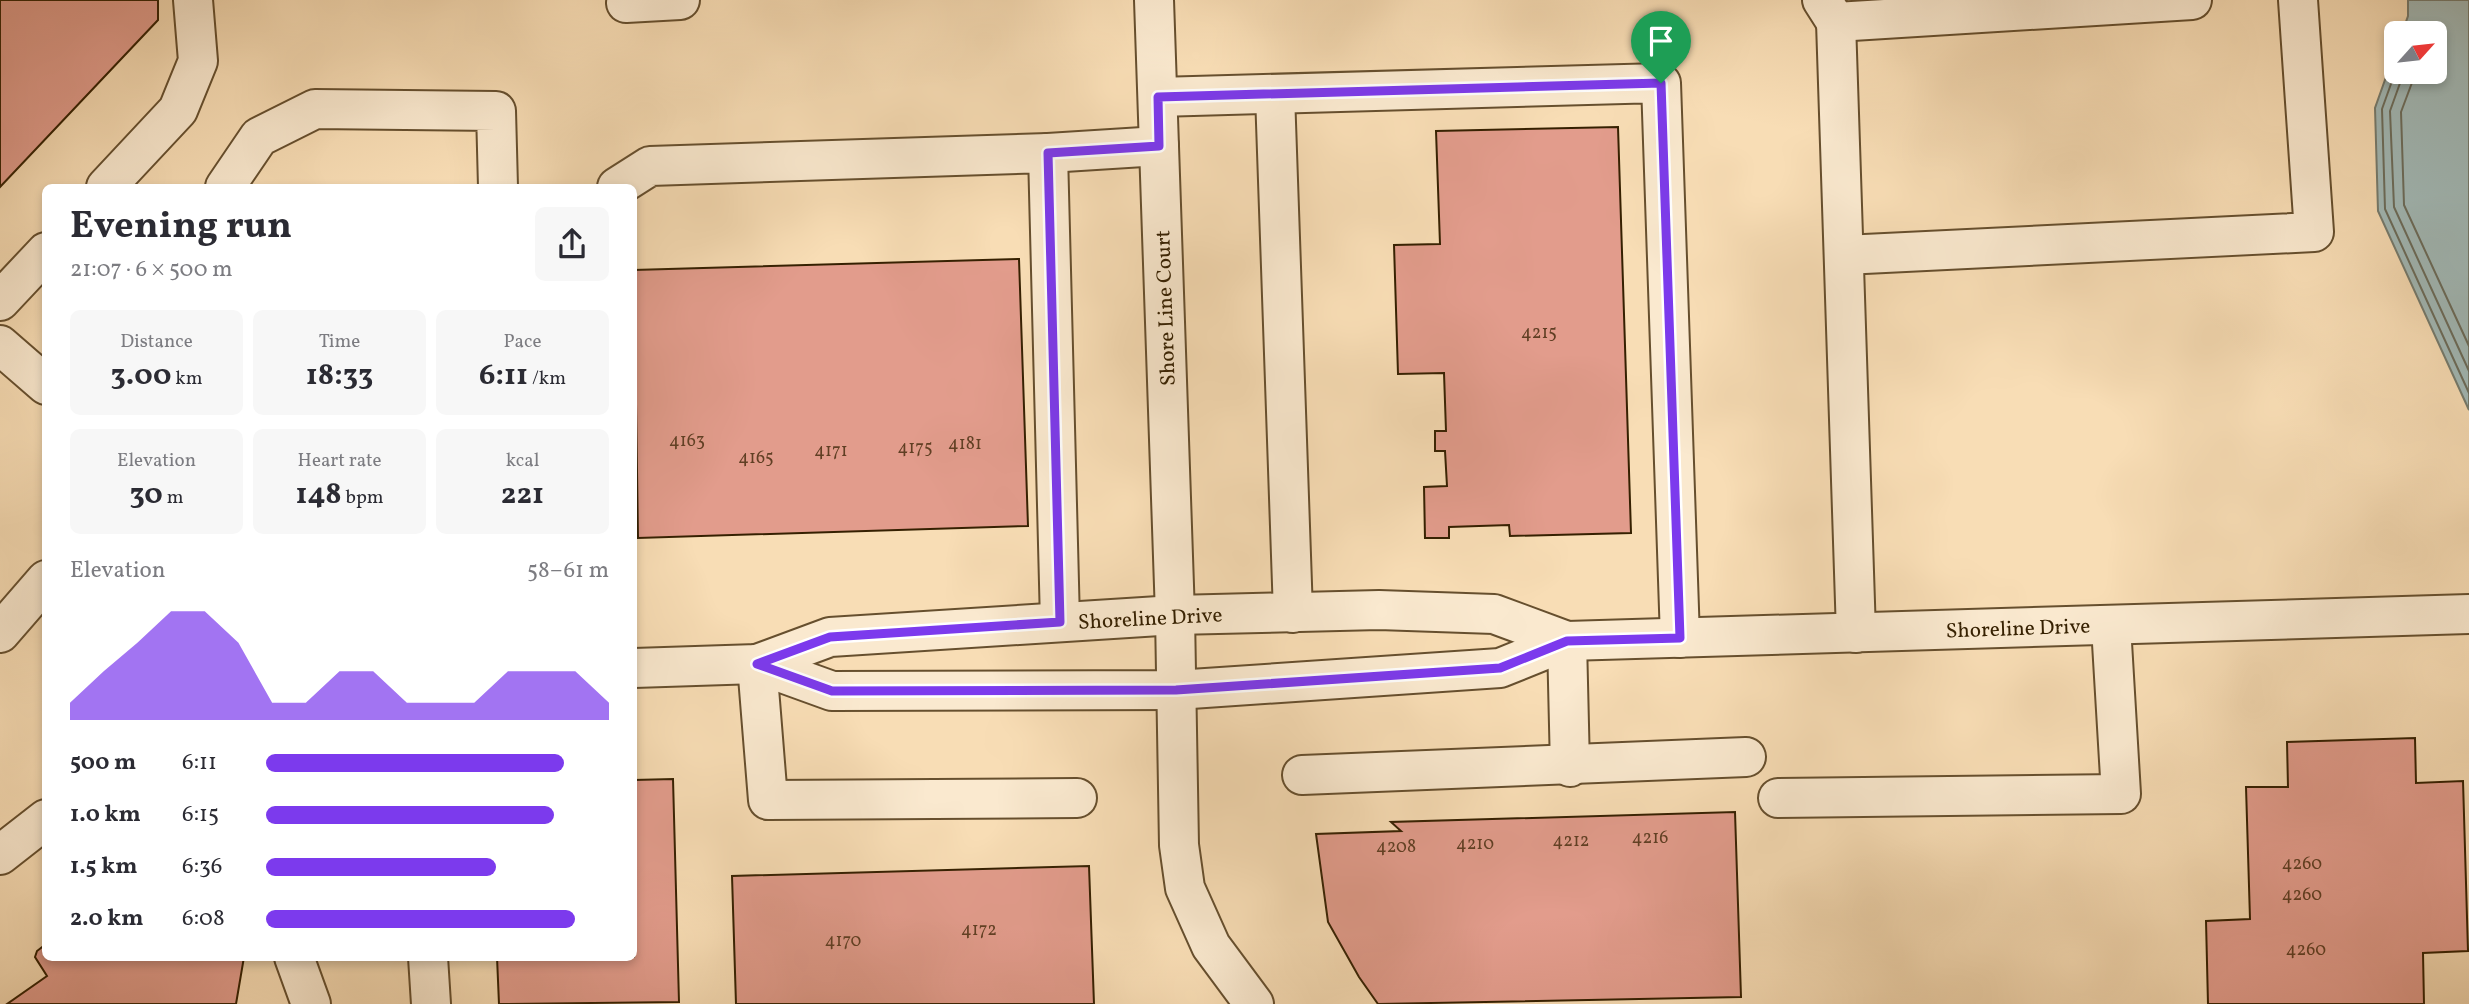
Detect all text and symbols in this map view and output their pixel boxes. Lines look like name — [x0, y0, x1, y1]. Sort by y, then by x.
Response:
pin — [1631, 11, 1691, 83]
north arrow — [2384, 21, 2446, 84]
map controls — [2384, 21, 2447, 84]
icon: arrive — [1642, 22, 1680, 60]
text: Evening run — [70, 201, 292, 254]
button: share — [535, 207, 609, 281]
street label: Shore Line Court — [1149, 230, 1184, 386]
text: 21:07 · 6 × 500 m — [70, 254, 233, 286]
house number: 4215 — [1521, 321, 1557, 346]
text: Distance — [120, 329, 193, 355]
text: Time — [319, 329, 360, 355]
text: Pace — [503, 329, 542, 355]
text: 3.00 — [110, 355, 172, 397]
text: 18:33 — [306, 355, 373, 397]
text: 6:11 — [479, 355, 528, 397]
text: km — [172, 366, 203, 392]
text: /km — [528, 366, 566, 392]
house number: 4163 — [669, 429, 705, 454]
house number: 4181 — [948, 432, 982, 457]
house number: 4175 — [897, 436, 933, 461]
house number: 4171 — [814, 439, 848, 464]
house number: 4165 — [738, 446, 774, 471]
text: Elevation — [117, 448, 196, 474]
text: Heart rate — [298, 448, 381, 474]
text: kcal — [506, 448, 539, 474]
text: 30 — [130, 474, 163, 516]
text: 148 — [295, 474, 342, 516]
text: 221 — [501, 474, 544, 516]
text: m — [163, 485, 183, 511]
text: bpm — [342, 485, 384, 511]
text: Elevation — [70, 555, 166, 587]
text: 58–61 m — [527, 555, 609, 587]
street label: Shoreline Drive — [1077, 601, 1223, 638]
street label: Shoreline Drive — [1945, 612, 2091, 647]
text: 500 m — [70, 747, 136, 779]
text: 6:11 — [182, 747, 217, 779]
text: 1.0 km — [70, 799, 141, 831]
text: 6:15 — [182, 799, 219, 831]
house number: 4216 — [1632, 826, 1668, 851]
house number: 4212 — [1552, 829, 1590, 854]
house number: 4210 — [1456, 832, 1494, 857]
house number: 4208 — [1376, 835, 1416, 860]
text: 1.5 km — [70, 851, 137, 883]
text: 6:36 — [182, 851, 223, 883]
house number: 4260 — [2282, 852, 2322, 877]
house number: 4260 — [2282, 883, 2322, 908]
text: 2.0 km — [70, 903, 143, 935]
text: 6:08 — [182, 903, 225, 935]
house number: 4172 — [961, 918, 997, 943]
house number: 4170 — [825, 929, 861, 954]
house number: 4260 — [2286, 938, 2326, 963]

